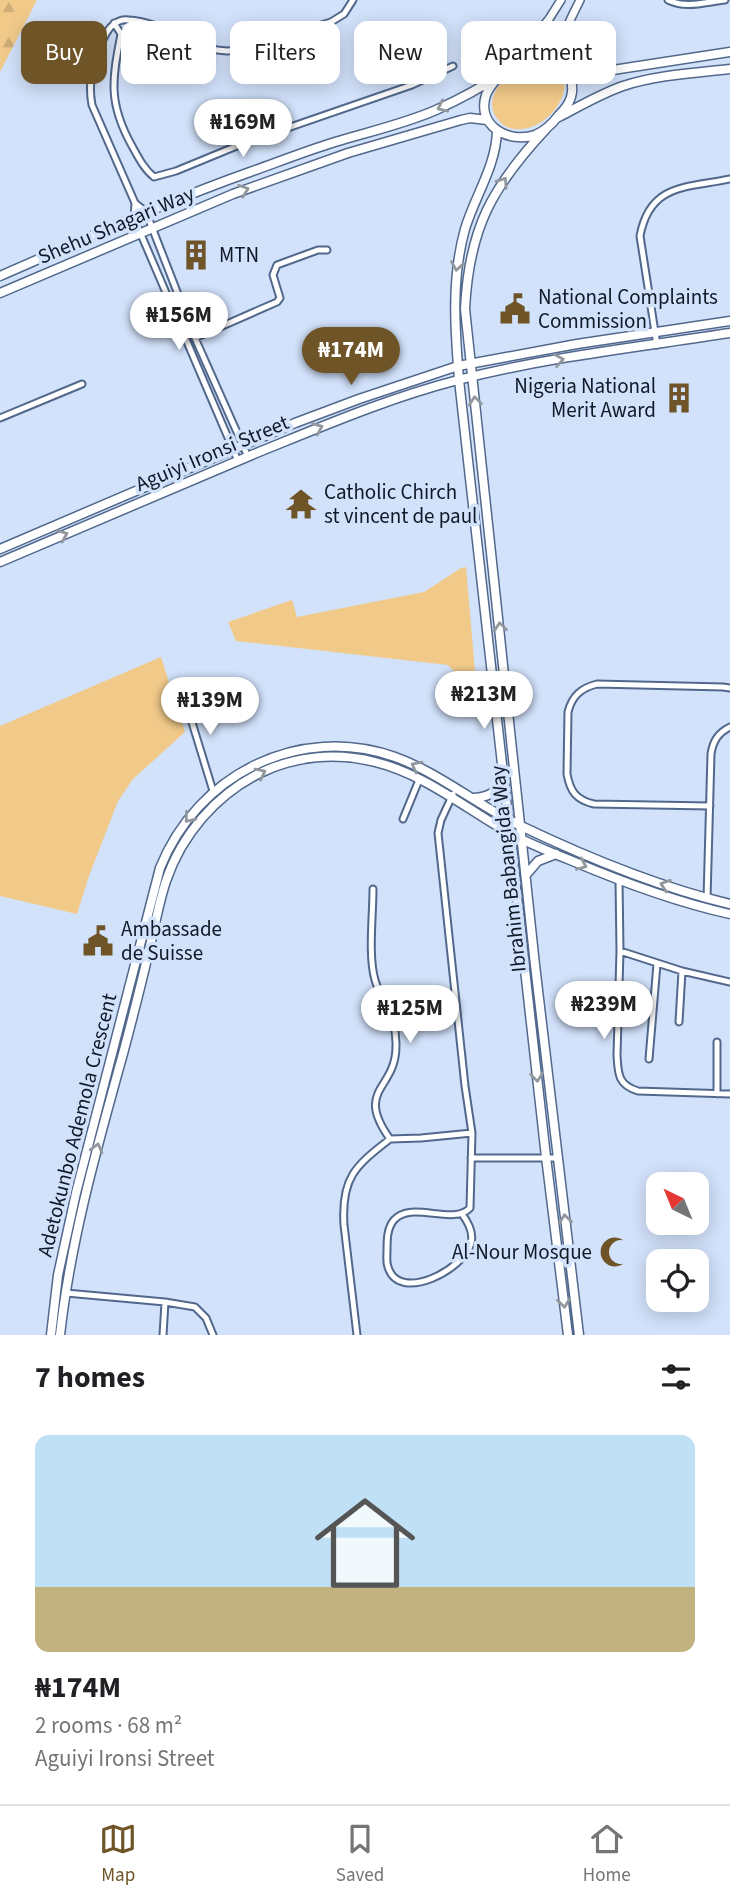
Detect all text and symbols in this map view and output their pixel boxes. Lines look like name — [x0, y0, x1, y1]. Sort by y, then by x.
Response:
chip: Buy — [21, 21, 107, 84]
chip: Rent — [121, 21, 216, 84]
chip: Filters — [230, 21, 340, 84]
chip: New — [354, 21, 447, 84]
chip: Apartment — [461, 21, 616, 84]
one-way arrow — [436, 98, 449, 112]
pin: ₦169M — [194, 100, 292, 159]
text: ₦169M — [210, 105, 276, 138]
one-way arrow — [495, 177, 507, 190]
street label: Shehu Shagari Way — [33, 178, 199, 272]
one-way arrow — [237, 185, 249, 199]
building icon: MTN — [179, 238, 213, 272]
place label: MTN — [219, 240, 259, 270]
one-way arrow — [450, 261, 465, 272]
place label: National Complaints Commission — [538, 282, 718, 336]
pin: ₦156M — [130, 292, 228, 352]
public building icon: National Complaints Commission — [498, 292, 532, 326]
text: ₦156M — [146, 298, 212, 331]
pin: ₦174M — [302, 328, 400, 387]
text: ₦174M — [318, 333, 384, 366]
one-way arrow — [554, 353, 565, 368]
place label: Nigeria National Merit Award — [514, 371, 656, 425]
building icon: Nigeria National Merit Award — [662, 381, 696, 415]
one-way arrow — [468, 395, 483, 406]
street label: Aguiyi Ironsi Street — [131, 407, 293, 499]
one-way arrow — [311, 423, 323, 437]
place label: Catholic Chirch st vincent de paul — [324, 477, 477, 531]
temple icon: Catholic Chirch st vincent de paul — [284, 487, 318, 521]
one-way arrow — [55, 529, 68, 543]
one-way arrow — [493, 621, 508, 633]
pin: ₦213M — [435, 672, 533, 731]
text: ₦213M — [451, 677, 517, 710]
pin: ₦139M — [161, 678, 259, 737]
text: ₦139M — [177, 683, 243, 716]
one-way arrow — [410, 761, 423, 775]
street label: Ibrahim Babangida Way — [482, 764, 534, 974]
one-way arrow — [254, 767, 266, 781]
one-way arrow — [185, 810, 198, 822]
one-way arrow — [576, 857, 588, 871]
one-way arrow — [659, 878, 671, 893]
place label: Ambassade de Suisse — [121, 914, 222, 968]
public building icon: Ambassade de Suisse — [81, 924, 115, 958]
pin: ₦239M — [555, 982, 653, 1041]
pin: ₦125M — [361, 986, 459, 1045]
text: ₦239M — [571, 987, 637, 1020]
street label: Adetokunbo Ademola Crescent — [30, 990, 124, 1260]
text: ₦125M — [377, 991, 443, 1024]
one-way arrow — [530, 1071, 545, 1083]
one-way arrow — [89, 1142, 103, 1154]
north arrow — [646, 1172, 709, 1236]
map controls — [646, 1172, 709, 1312]
one-way arrow — [557, 1213, 572, 1224]
mosque icon: Al-Nour Mosque — [598, 1235, 632, 1269]
place label: Al-Nour Mosque — [452, 1237, 592, 1267]
button: locate — [646, 1249, 709, 1312]
one-way arrow — [556, 1298, 571, 1309]
text: 7 homes — [35, 1356, 145, 1399]
icon: filters — [657, 1358, 695, 1396]
icon: home — [302, 1480, 428, 1606]
text: ₦174M — [35, 1666, 121, 1709]
text: 2 rooms · 68 m² — [35, 1709, 182, 1742]
text: Aguiyi Ironsi Street — [35, 1742, 215, 1775]
tab: Map — [99, 1820, 137, 1889]
tab: Saved — [336, 1820, 384, 1889]
tab: Home — [583, 1820, 631, 1889]

